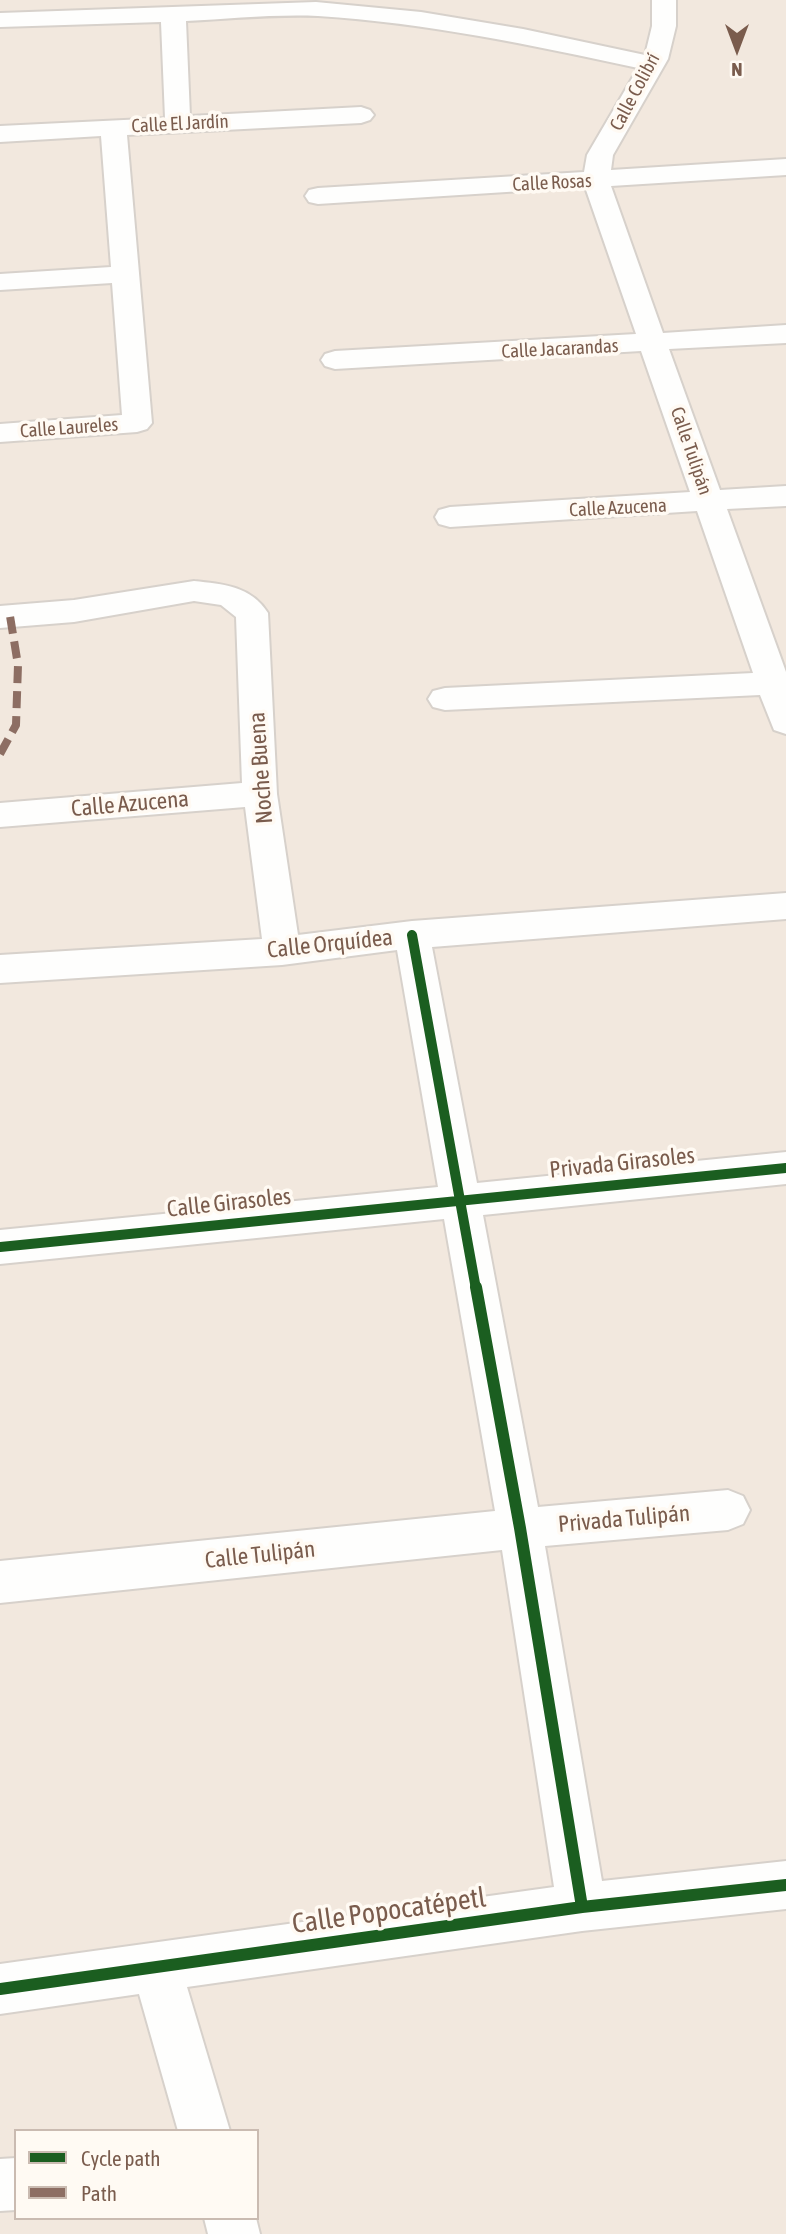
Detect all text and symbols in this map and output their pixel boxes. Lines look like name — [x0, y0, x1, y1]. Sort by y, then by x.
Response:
north arrow — [702, 14, 772, 84]
street label: Calle Colibrí — [605, 49, 665, 135]
text: N — [731, 59, 743, 81]
street label: Calle El Jardín — [131, 110, 229, 138]
street label: Calle Rosas — [512, 170, 592, 196]
street label: Calle Jacarandas — [501, 335, 619, 363]
street label: Calle Tulipán — [665, 404, 717, 498]
street label: Calle Laureles — [19, 413, 119, 443]
street label: Calle Azucena — [569, 494, 667, 522]
street label: Noche Buena — [243, 711, 279, 825]
street label: Calle Azucena — [70, 785, 190, 823]
street label: Calle Orquídea — [266, 924, 394, 964]
street label: Privada Girasoles — [548, 1142, 696, 1184]
street label: Calle Girasoles — [166, 1183, 292, 1223]
street label: Privada Tulipán — [557, 1499, 691, 1539]
street label: Calle Tulipán — [203, 1535, 317, 1575]
street label: Calle Popocatépetl — [290, 1881, 488, 1941]
legend — [14, 2129, 259, 2220]
text: Cycle path — [81, 2146, 160, 2170]
text: Path — [81, 2181, 117, 2205]

